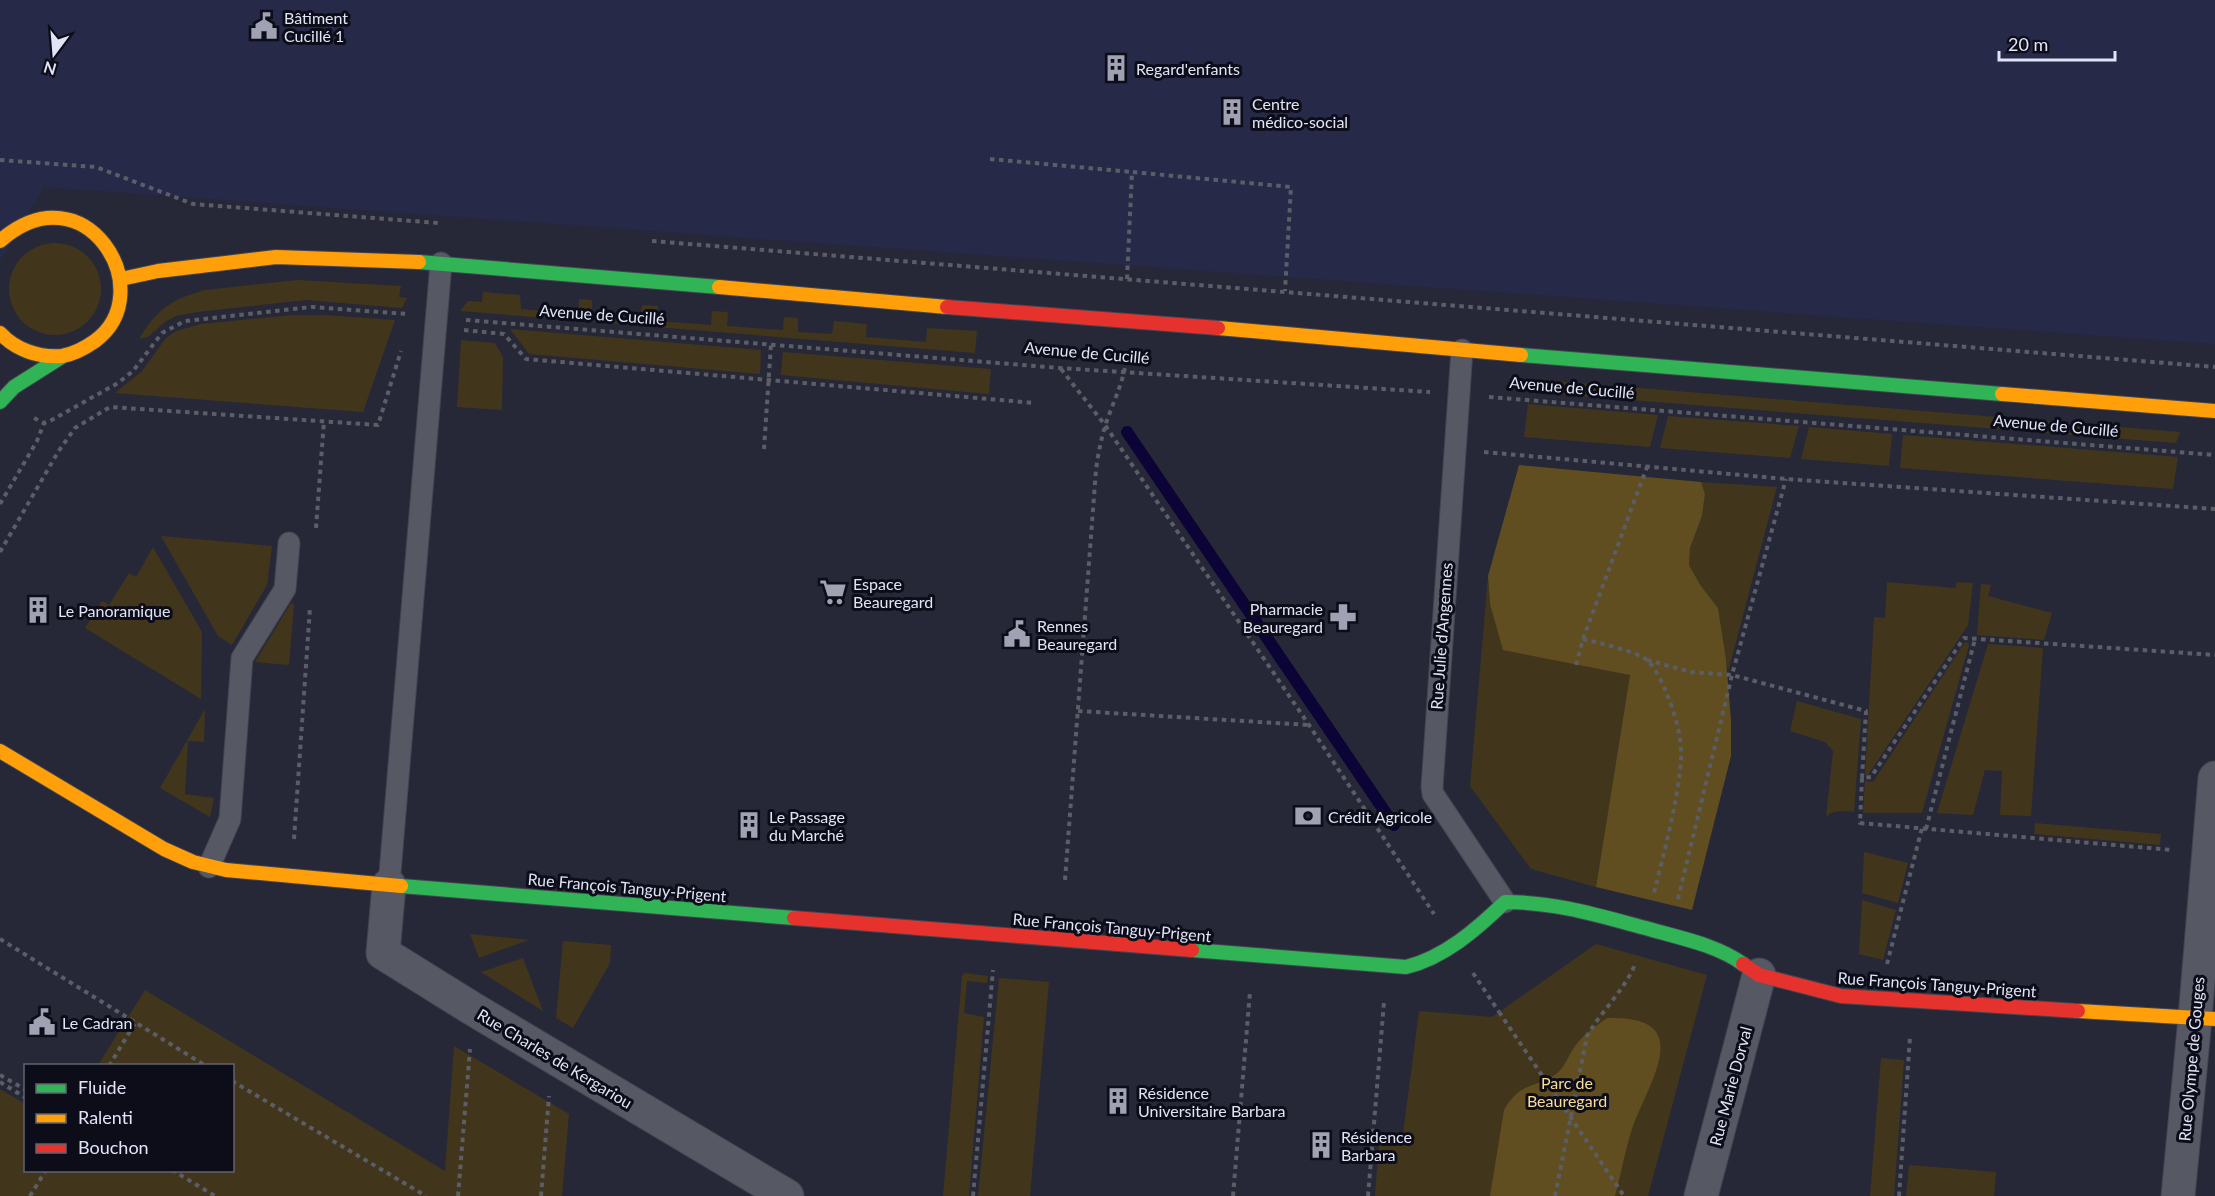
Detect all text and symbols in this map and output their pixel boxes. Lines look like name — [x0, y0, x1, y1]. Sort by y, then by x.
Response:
place label: Bâtiment Cucillé 1 — [284, 8, 348, 45]
public building icon: Bâtiment Cucillé 1 — [249, 11, 279, 41]
north arrow — [24, 24, 84, 84]
scale bar — [1999, 24, 2114, 62]
text: 20 m — [2008, 33, 2048, 55]
building icon: Regard'enfants — [1101, 53, 1131, 83]
text: N — [41, 58, 58, 80]
place label: Regard'enfants — [1136, 59, 1240, 78]
place label: Centre médico-social — [1252, 94, 1348, 131]
building icon: Centre médico-social — [1217, 97, 1247, 127]
street label: Avenue de Cucillé — [539, 300, 665, 328]
street label: Avenue de Cucillé — [1024, 337, 1150, 367]
street label: Avenue de Cucillé — [1509, 372, 1635, 402]
street label: Avenue de Cucillé — [1993, 410, 2119, 440]
street label: Rue Julie d'Angennes — [1426, 562, 1456, 710]
place label: Espace Beauregard — [853, 574, 933, 611]
supermarket icon: Espace Beauregard — [818, 577, 848, 607]
building icon: Le Panoramique — [23, 595, 53, 625]
place label: Pharmacie Beauregard — [1243, 599, 1323, 636]
place label: Le Panoramique — [58, 601, 170, 620]
pharmacy icon: Pharmacie Beauregard — [1328, 602, 1358, 632]
place label: Rennes Beauregard — [1037, 616, 1117, 653]
public building icon: Rennes Beauregard — [1002, 619, 1032, 649]
bank icon: Crédit Agricole — [1293, 801, 1323, 831]
place label: Le Passage du Marché — [769, 807, 845, 844]
place label: Crédit Agricole — [1328, 807, 1432, 826]
building icon: Le Passage du Marché — [734, 810, 764, 840]
street label: Rue François Tanguy-Prigent — [527, 869, 727, 905]
street label: Rue François Tanguy-Prigent — [1012, 909, 1212, 945]
street label: Rue François Tanguy-Prigent — [1837, 968, 2037, 1000]
street label: Rue Olympe de Gouges — [2174, 976, 2208, 1142]
street label: Rue Charles de Kergariou — [474, 1004, 636, 1112]
public building icon: Le Cadran — [27, 1007, 57, 1037]
place label: Le Cadran — [62, 1013, 132, 1032]
street label: Rue Marie Dorval — [1705, 1024, 1755, 1148]
legend — [24, 1064, 234, 1172]
park label: Parc de Beauregard — [1527, 1073, 1607, 1110]
text: Fluide — [78, 1076, 126, 1098]
place label: Résidence Universitaire Barbara — [1138, 1083, 1285, 1120]
building icon: Résidence Universitaire Barbara — [1103, 1086, 1133, 1116]
text: Ralenti — [78, 1106, 133, 1128]
place label: Résidence Barbara — [1341, 1127, 1412, 1164]
building icon: Résidence Barbara — [1306, 1130, 1336, 1160]
text: Bouchon — [78, 1136, 149, 1158]

